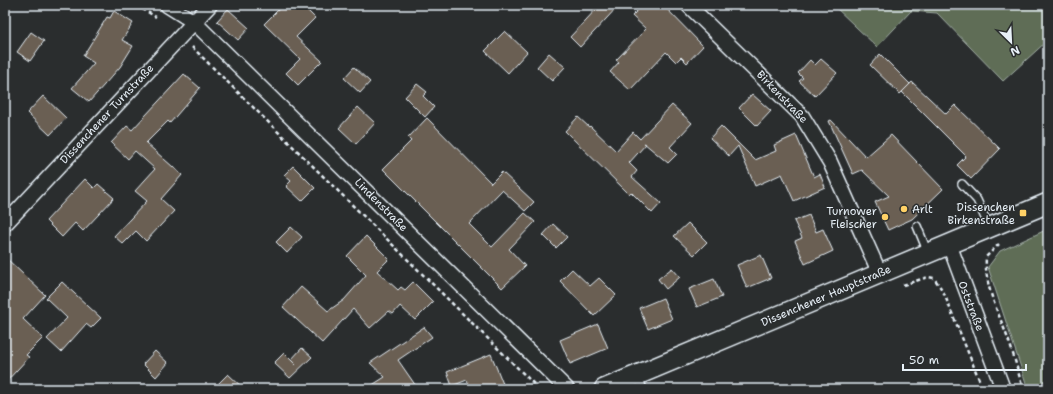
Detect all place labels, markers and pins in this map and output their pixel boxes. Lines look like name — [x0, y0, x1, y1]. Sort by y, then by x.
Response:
place label: Dissenchen Birkenstraße — [947, 200, 1015, 228]
place label: Arlt — [912, 202, 933, 217]
place label: Turnower Fleischer — [826, 204, 877, 232]
marker: Arlt — [899, 204, 909, 214]
marker: Dissenchen Birkenstraße — [1018, 208, 1028, 218]
marker: Turnower Fleischer — [880, 212, 890, 222]

